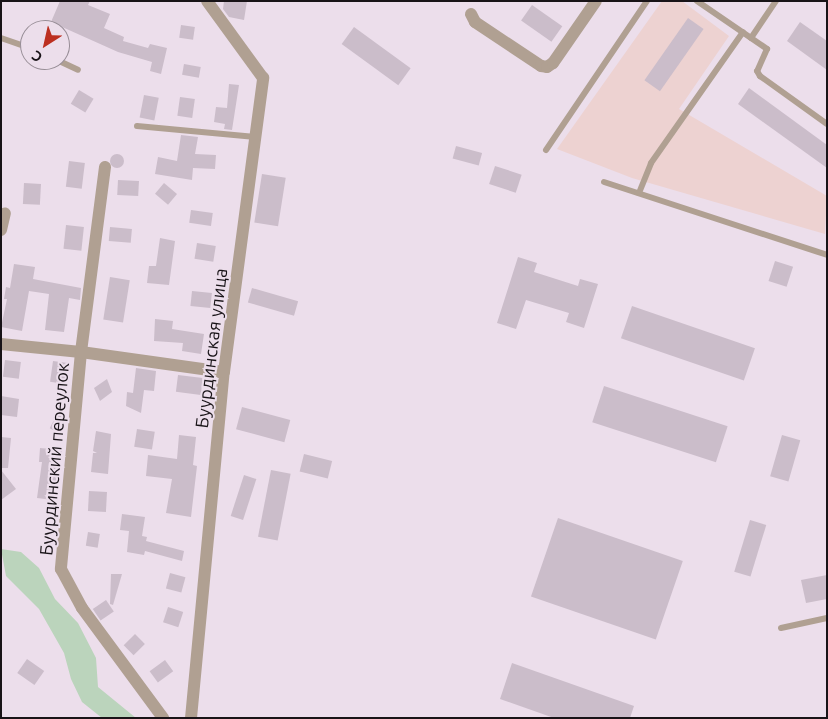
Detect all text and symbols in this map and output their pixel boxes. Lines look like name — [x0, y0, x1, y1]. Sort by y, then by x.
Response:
north arrow — [20, 20, 70, 70]
text: С — [29, 47, 45, 66]
street label: Буурдинская улица — [190, 267, 232, 429]
street label: Буурдинский переулок — [35, 362, 73, 556]

